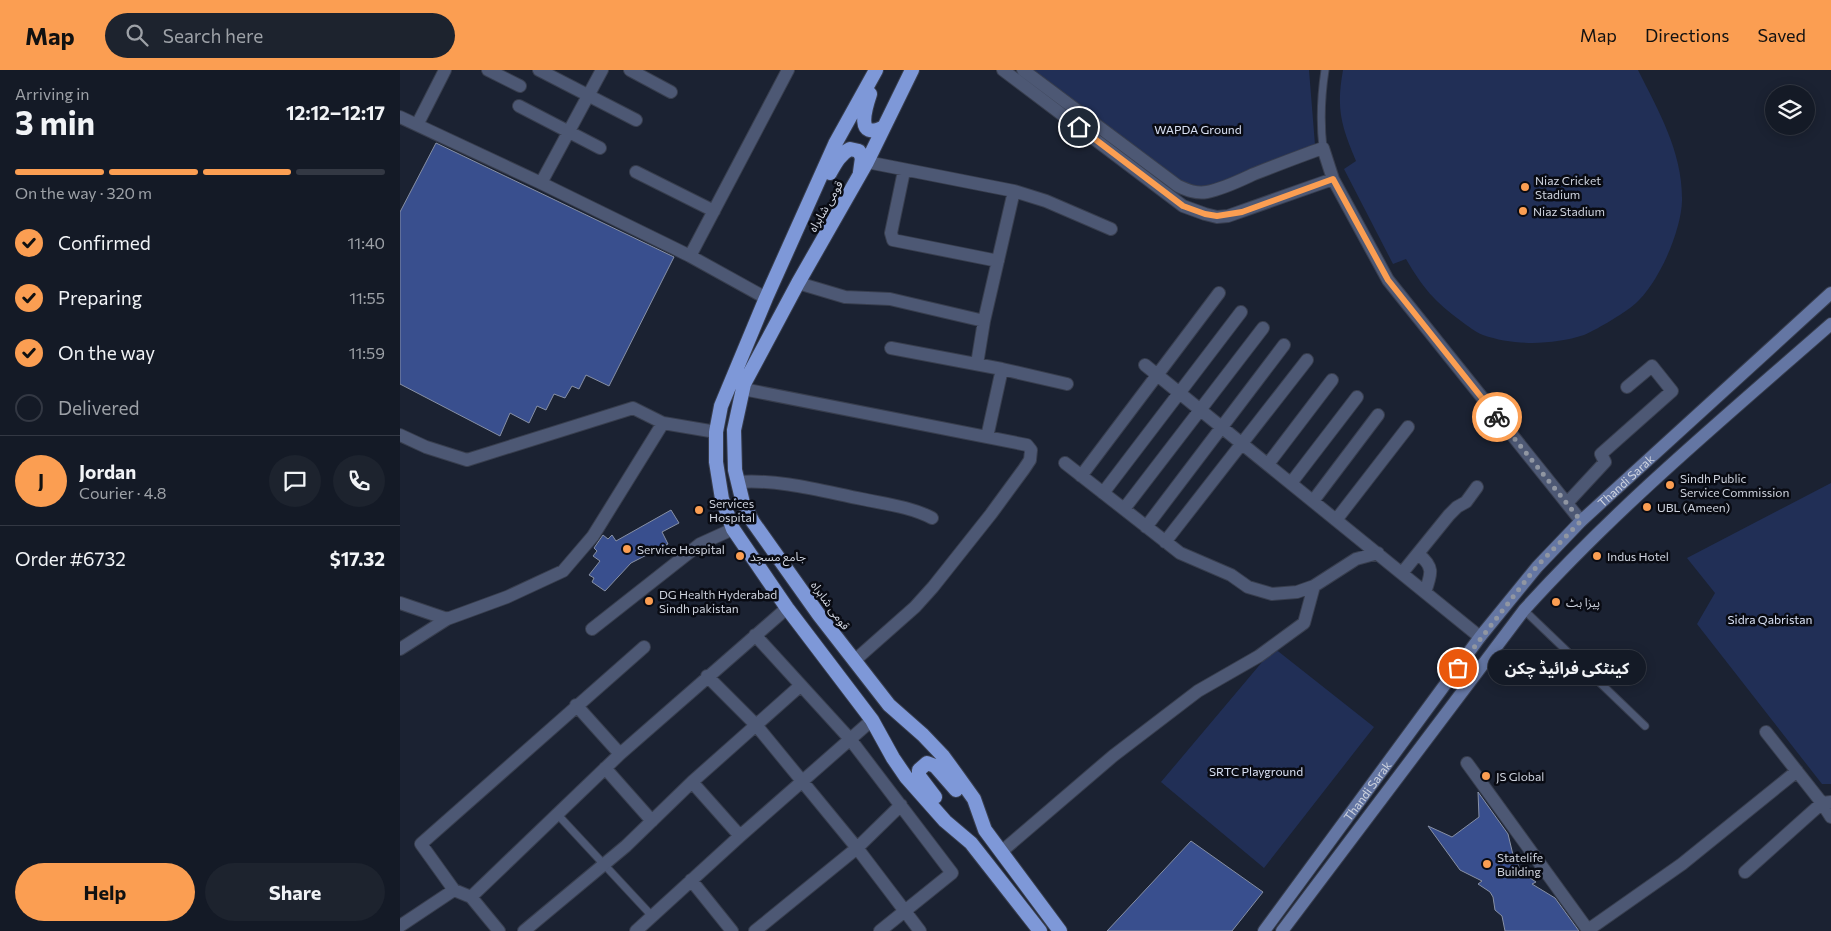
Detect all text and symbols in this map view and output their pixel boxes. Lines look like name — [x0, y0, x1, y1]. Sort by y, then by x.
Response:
search box — [105, 13, 455, 58]
text: Map — [25, 21, 75, 50]
icon: search — [123, 21, 151, 49]
text: Search here — [163, 24, 263, 47]
text: Map — [1580, 24, 1617, 46]
text: Directions — [1645, 24, 1729, 46]
text: Saved — [1757, 24, 1806, 46]
text: Arriving in — [15, 84, 89, 103]
map controls — [1765, 85, 1815, 135]
button: layers — [1765, 85, 1815, 135]
text: 12:12–12:17 — [286, 101, 385, 124]
text: 3 min — [15, 102, 95, 142]
pin — [1058, 106, 1100, 148]
icon: home — [1065, 113, 1093, 141]
park label: WAPDA Ground — [1154, 122, 1242, 136]
place label: Niaz Cricket Stadium — [1535, 173, 1601, 201]
street label: قومی شاہراہ — [805, 178, 846, 235]
marker: Niaz Cricket Stadium — [1519, 181, 1531, 193]
text: On the way · 320 m — [15, 183, 152, 202]
place label: Niaz Stadium — [1533, 204, 1605, 218]
marker: Niaz Stadium — [1517, 205, 1529, 217]
icon: check — [15, 229, 43, 257]
text: Confirmed — [58, 231, 151, 254]
text: 11:40 — [348, 233, 385, 252]
icon: check — [15, 284, 43, 312]
text: Preparing — [58, 286, 142, 309]
text: 11:55 — [349, 288, 385, 307]
icon: check — [15, 339, 43, 367]
text: On the way — [58, 341, 155, 364]
text: 11:59 — [349, 343, 385, 362]
courier — [1472, 392, 1522, 442]
text: Delivered — [58, 396, 139, 419]
icon: bike — [1483, 403, 1511, 431]
street label: Thandi Sarak — [1595, 451, 1657, 509]
button: chat — [269, 455, 321, 507]
button: phone — [333, 455, 385, 507]
text: Jordan — [79, 460, 136, 483]
text: J — [38, 469, 44, 492]
place label: Sindh Public Service Commission — [1680, 471, 1789, 499]
marker: Sindh Public Service Commission — [1664, 479, 1676, 491]
text: Courier · 4.8 — [79, 483, 166, 502]
place label: Services Hospital — [709, 496, 755, 524]
place label: UBL (Ameen) — [1657, 500, 1730, 514]
marker: UBL (Ameen) — [1641, 501, 1653, 513]
marker: Services Hospital — [693, 504, 705, 516]
place label: Service Hospital — [637, 542, 725, 556]
marker: Service Hospital — [621, 543, 633, 555]
text: Order #6732 — [15, 547, 126, 570]
text: $17.32 — [330, 547, 385, 570]
place label: جامع مسجد — [750, 549, 806, 566]
place label: Indus Hotel — [1607, 549, 1669, 563]
marker: جامع مسجد — [734, 550, 746, 562]
marker: Indus Hotel — [1591, 550, 1603, 562]
street label: قومی شاہراہ — [808, 578, 853, 633]
place label: DG Health Hyderabad Sindh pakistan — [659, 587, 777, 615]
marker: DG Health Hyderabad Sindh pakistan — [643, 595, 655, 607]
place label: پیزا ہٹ — [1566, 595, 1600, 611]
marker: پیزا ہٹ — [1550, 596, 1562, 608]
park label: Sidra Qabristan — [1728, 612, 1812, 626]
pin — [1437, 647, 1479, 689]
callout: کینٹکی فرائیڈ چکن — [1488, 650, 1646, 686]
icon: bag — [1444, 654, 1472, 682]
text: کینٹکی فرائیڈ چکن — [1505, 658, 1629, 677]
street label: Thandi Sarak — [1340, 758, 1394, 823]
park label: SRTC Playground — [1209, 764, 1303, 778]
place label: JS Global — [1496, 769, 1544, 784]
marker: JS Global — [1480, 770, 1492, 782]
place label: Statelife Building — [1497, 850, 1543, 878]
marker: Statelife Building — [1481, 858, 1493, 870]
button: Help — [15, 863, 195, 921]
button: Share — [205, 863, 385, 921]

